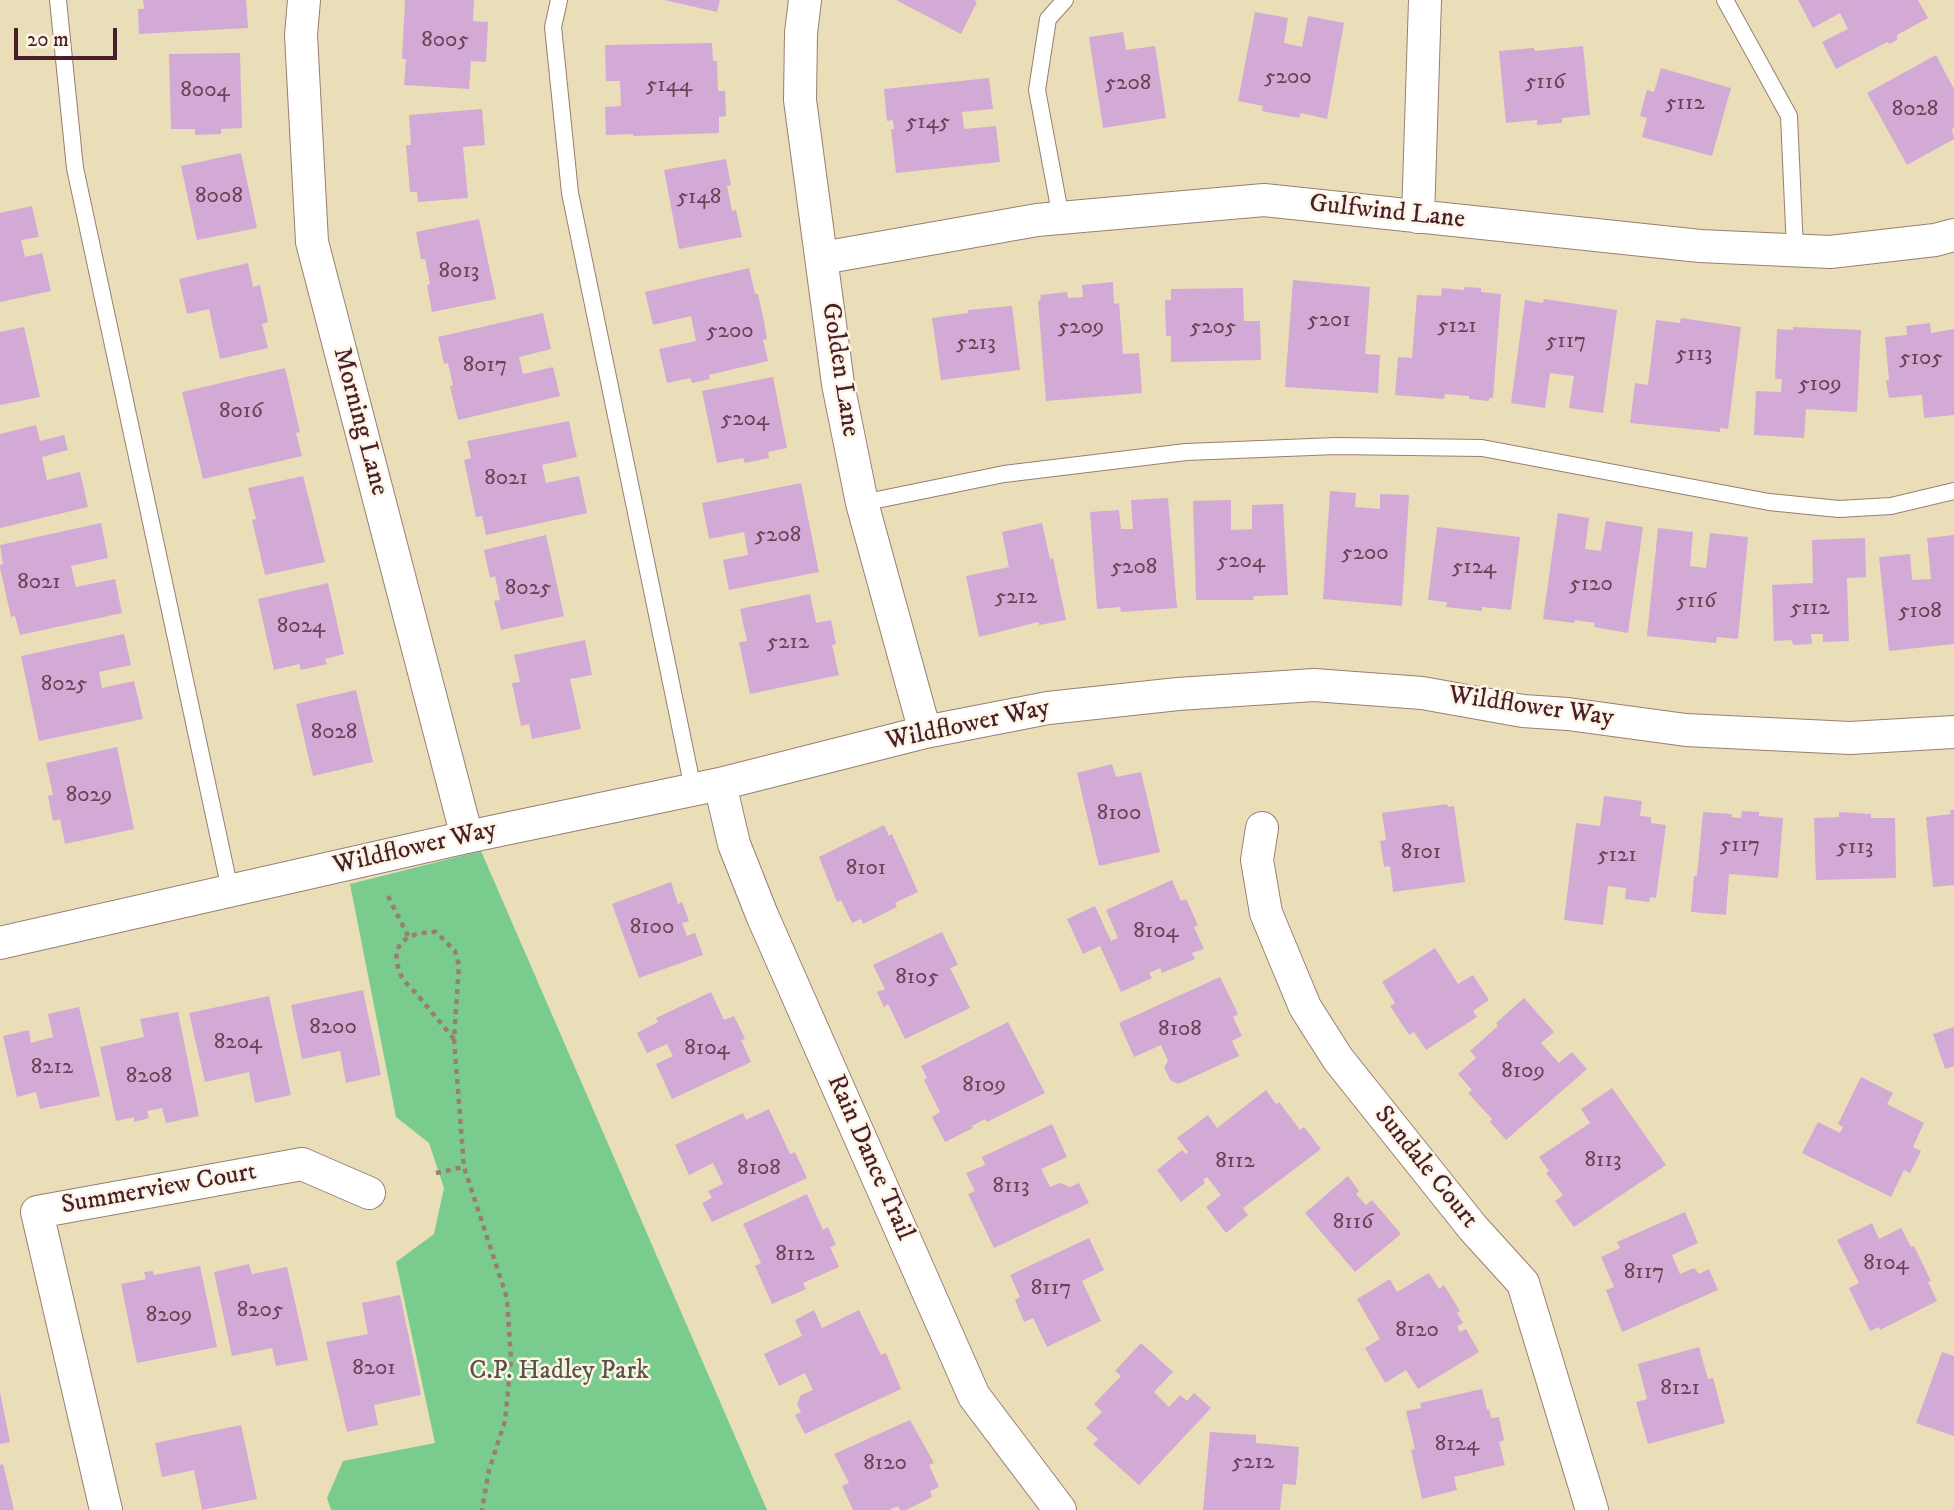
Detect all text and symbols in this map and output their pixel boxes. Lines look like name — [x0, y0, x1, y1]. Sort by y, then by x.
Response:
scale bar — [18, 14, 121, 58]
text: 20 m — [27, 27, 69, 53]
house number: 8005 — [421, 27, 469, 55]
house number: 5200 — [1264, 64, 1312, 92]
house number: 5116 — [1525, 69, 1565, 97]
house number: 5208 — [1105, 70, 1151, 98]
house number: 5144 — [646, 72, 692, 100]
house number: 8004 — [180, 77, 230, 105]
house number: 5112 — [1665, 90, 1705, 118]
house number: 8028 — [1892, 96, 1938, 124]
house number: 5145 — [906, 109, 950, 137]
house number: 8008 — [195, 183, 243, 211]
house number: 5148 — [677, 184, 721, 212]
street label: Gulfwind Lane — [1308, 189, 1466, 237]
house number: 8013 — [439, 258, 479, 286]
street label: Golden Lane — [813, 301, 865, 439]
house number: 5201 — [1307, 307, 1351, 335]
house number: 5121 — [1437, 313, 1477, 341]
house number: 5209 — [1058, 314, 1104, 342]
house number: 5205 — [1190, 314, 1236, 342]
house number: 5200 — [706, 318, 754, 346]
house number: 5117 — [1546, 328, 1586, 356]
house number: 5213 — [956, 330, 996, 358]
house number: 5113 — [1676, 341, 1712, 369]
street label: Morning Lane — [324, 345, 394, 499]
house number: 5105 — [1899, 345, 1943, 373]
house number: 8017 — [463, 352, 507, 380]
house number: 5109 — [1798, 371, 1842, 399]
house number: 8016 — [219, 398, 263, 426]
house number: 5204 — [721, 406, 769, 434]
house number: 8021 — [484, 465, 528, 493]
house number: 5208 — [755, 522, 801, 550]
house number: 5200 — [1341, 540, 1389, 568]
house number: 5204 — [1217, 548, 1265, 576]
house number: 5208 — [1111, 554, 1157, 582]
house number: 5124 — [1452, 554, 1496, 582]
house number: 8021 — [17, 569, 61, 597]
house number: 5120 — [1569, 571, 1613, 599]
house number: 8025 — [505, 575, 551, 603]
house number: 5212 — [995, 584, 1037, 612]
house number: 5116 — [1676, 588, 1716, 616]
house number: 5112 — [1790, 595, 1830, 623]
house number: 5108 — [1898, 598, 1942, 626]
house number: 8024 — [277, 613, 325, 641]
house number: 5212 — [767, 629, 809, 657]
house number: 8025 — [41, 671, 87, 699]
street label: Wildflower Way — [1446, 681, 1616, 735]
street label: Wildflower Way — [883, 693, 1053, 759]
house number: 8028 — [311, 719, 357, 747]
house number: 8029 — [66, 782, 112, 810]
house number: 8100 — [1097, 800, 1141, 828]
street label: Wildflower Way — [330, 815, 500, 883]
house number: 5117 — [1720, 832, 1760, 860]
house number: 5113 — [1837, 834, 1873, 862]
house number: 8101 — [1401, 839, 1441, 867]
house number: 5121 — [1597, 842, 1637, 870]
house number: 8101 — [846, 855, 886, 883]
house number: 8100 — [630, 914, 674, 942]
house number: 8104 — [1133, 918, 1179, 946]
house number: 8105 — [895, 964, 939, 992]
house number: 8200 — [309, 1014, 357, 1042]
house number: 8108 — [1158, 1016, 1202, 1044]
house number: 8204 — [214, 1029, 262, 1057]
house number: 8104 — [684, 1035, 730, 1063]
house number: 8212 — [31, 1054, 73, 1082]
house number: 8109 — [1501, 1058, 1545, 1086]
house number: 8208 — [126, 1063, 172, 1091]
street label: Rain Dance Trail — [819, 1070, 919, 1246]
house number: 8109 — [962, 1072, 1006, 1100]
street label: Sundale Court — [1366, 1101, 1484, 1235]
house number: 8113 — [1585, 1147, 1621, 1175]
house number: 8112 — [1215, 1148, 1255, 1176]
house number: 8108 — [737, 1155, 781, 1183]
street label: Summerview Court — [59, 1157, 259, 1223]
house number: 8113 — [993, 1173, 1029, 1201]
house number: 8116 — [1333, 1209, 1373, 1237]
house number: 8112 — [775, 1241, 815, 1269]
house number: 8104 — [1863, 1250, 1909, 1278]
house number: 8117 — [1624, 1259, 1664, 1287]
house number: 8117 — [1031, 1275, 1071, 1303]
house number: 8205 — [237, 1297, 283, 1325]
house number: 8209 — [146, 1302, 192, 1330]
house number: 8120 — [1395, 1317, 1439, 1345]
house number: 8201 — [352, 1355, 396, 1383]
park label: C.P. Hadley Park — [469, 1357, 649, 1389]
house number: 8121 — [1660, 1375, 1700, 1403]
house number: 8124 — [1435, 1431, 1479, 1459]
house number: 5212 — [1232, 1449, 1274, 1477]
house number: 8120 — [863, 1450, 907, 1478]

